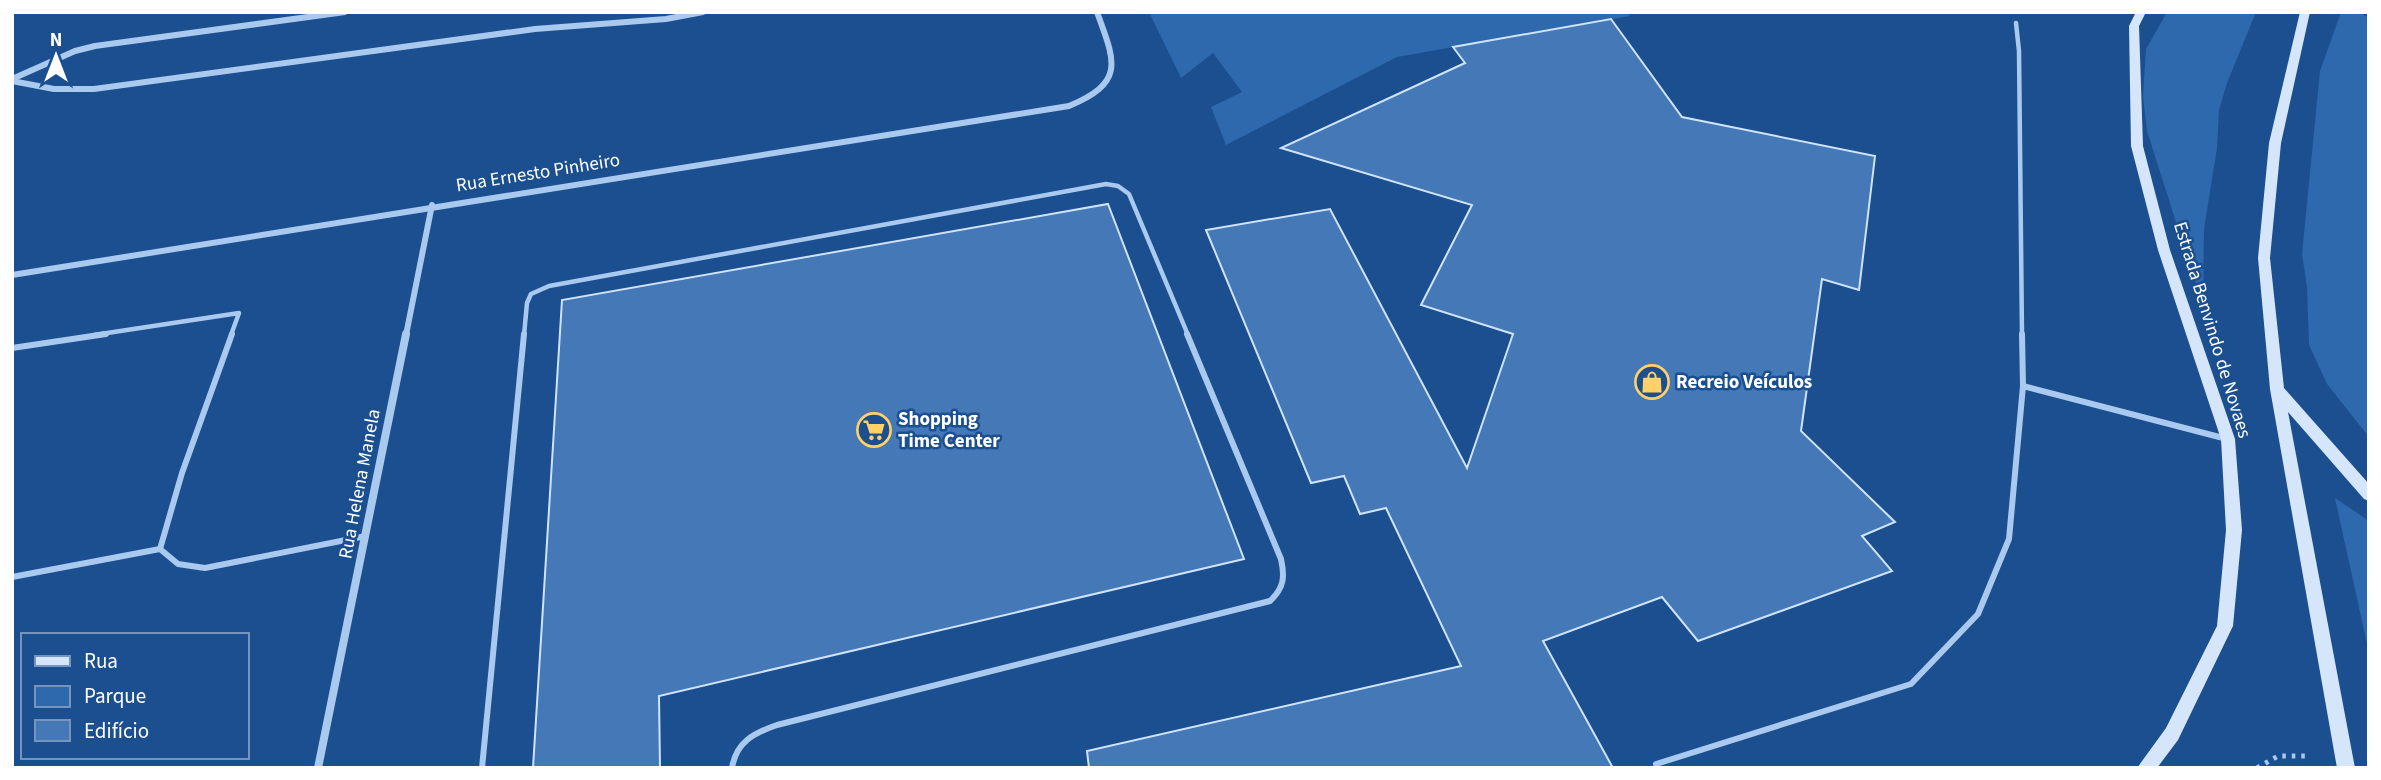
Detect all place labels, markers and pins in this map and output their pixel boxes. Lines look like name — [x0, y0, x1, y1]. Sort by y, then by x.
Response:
shop icon: Recreio Veículos — [1633, 363, 1671, 401]
place label: Recreio Veículos — [1676, 369, 1812, 396]
place label: Shopping Time Center — [898, 406, 1000, 455]
supermarket icon: Shopping Time Center — [855, 411, 893, 449]

